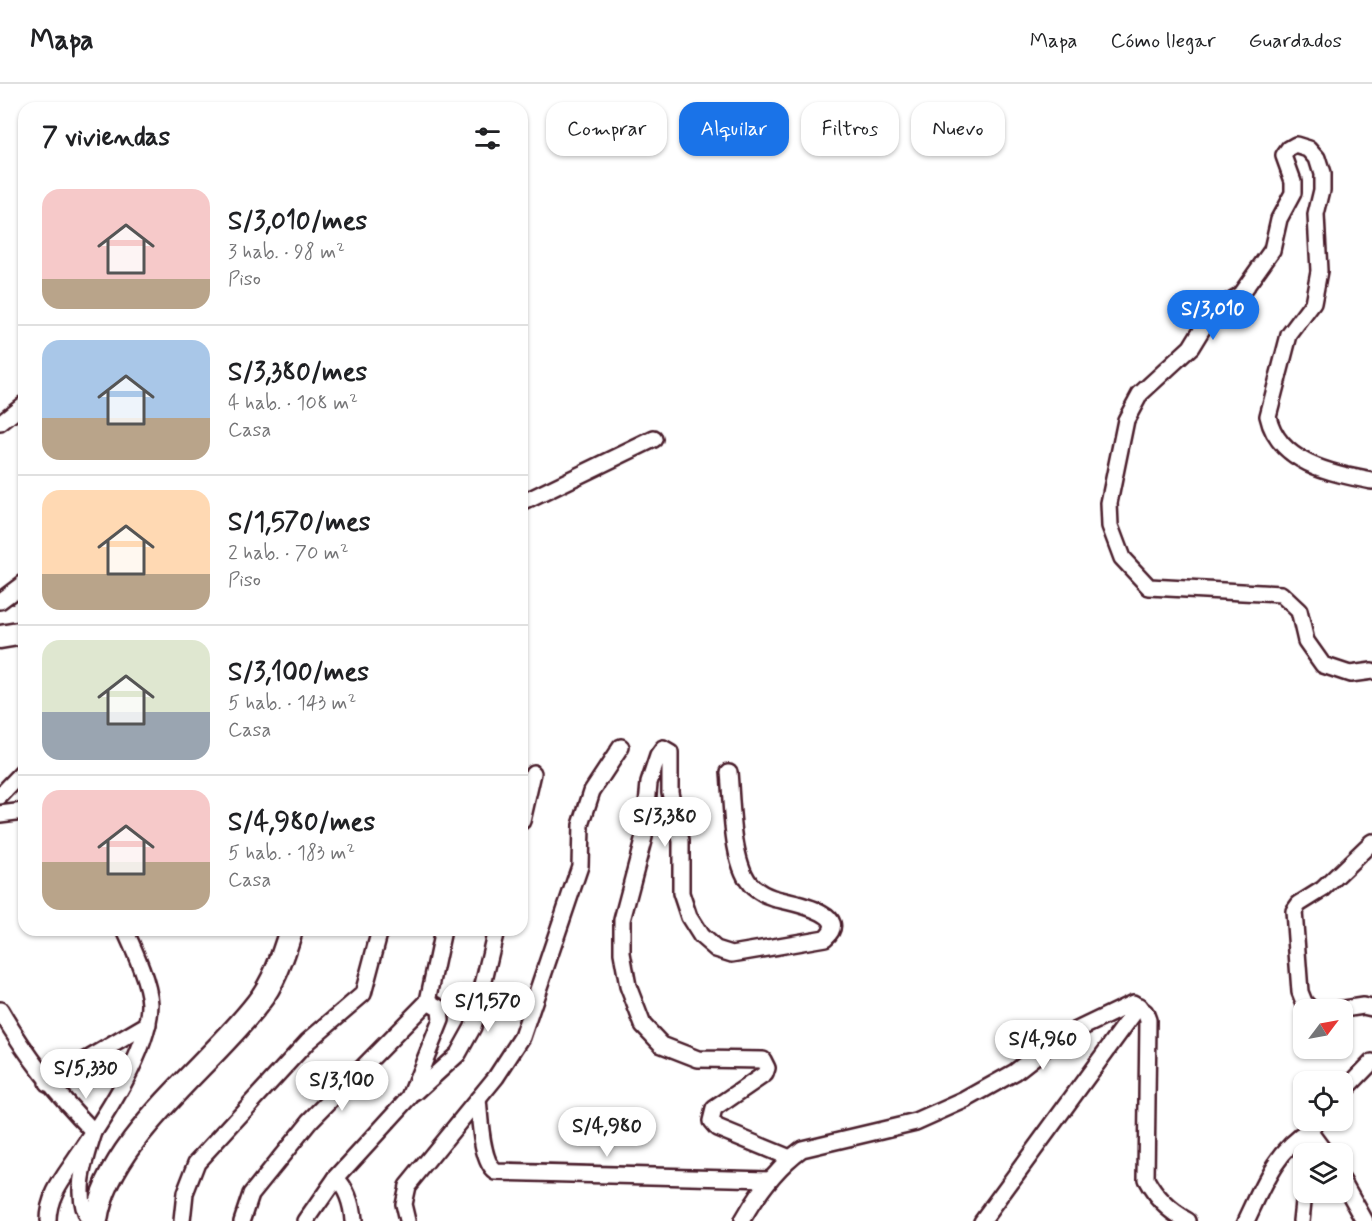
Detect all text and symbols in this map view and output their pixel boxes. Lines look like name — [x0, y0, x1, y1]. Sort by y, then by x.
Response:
text: Mapa — [30, 23, 94, 60]
text: Mapa — [1030, 27, 1078, 55]
text: Cómo llegar — [1111, 27, 1216, 55]
text: Guardados — [1249, 27, 1342, 55]
chip: Comprar — [546, 102, 667, 156]
chip: Alquilar — [679, 102, 789, 156]
chip: Filtros — [801, 102, 899, 156]
chip: Nuevo — [911, 102, 1005, 156]
text: 7 viviendas — [42, 121, 170, 155]
icon: filters — [471, 122, 504, 155]
text: S/3,010/mes — [228, 205, 367, 239]
icon: home — [90, 213, 162, 285]
text: 3 hab. · 98 m² — [228, 239, 345, 266]
text: Piso — [228, 266, 261, 293]
pin: S/3,010 — [1158, 290, 1268, 341]
text: S/3,010 — [1181, 296, 1245, 323]
text: S/3,380/mes — [228, 356, 367, 390]
icon: home — [90, 364, 162, 436]
text: 4 hab. · 108 m² — [228, 390, 358, 417]
text: Casa — [228, 417, 271, 444]
text: S/1,570/mes — [228, 506, 370, 540]
icon: home — [90, 514, 162, 586]
text: 2 hab. · 70 m² — [228, 540, 349, 567]
text: Piso — [228, 567, 261, 594]
text: S/3,100/mes — [228, 656, 369, 690]
icon: home — [90, 664, 162, 736]
text: 5 hab. · 143 m² — [228, 690, 356, 717]
text: Casa — [228, 717, 271, 744]
pin: S/3,380 — [610, 797, 720, 848]
text: S/3,380 — [633, 803, 697, 830]
text: S/4,980/mes — [228, 806, 375, 840]
icon: home — [90, 814, 162, 886]
text: 5 hab. · 183 m² — [228, 840, 355, 867]
text: Casa — [228, 867, 271, 894]
pin: S/1,570 — [433, 982, 543, 1033]
text: S/1,570 — [455, 988, 521, 1015]
north arrow — [1293, 999, 1353, 1059]
map controls — [1293, 999, 1353, 1203]
pin: S/4,960 — [988, 1020, 1098, 1071]
text: S/4,960 — [1009, 1026, 1077, 1053]
pin: S/5,330 — [31, 1049, 141, 1100]
text: S/5,330 — [54, 1055, 118, 1082]
pin: S/3,100 — [287, 1061, 397, 1112]
text: S/3,100 — [310, 1067, 374, 1094]
button: locate — [1293, 1071, 1353, 1131]
pin: S/4,980 — [552, 1107, 662, 1158]
text: S/4,980 — [572, 1113, 642, 1140]
button: layers — [1293, 1143, 1353, 1203]

